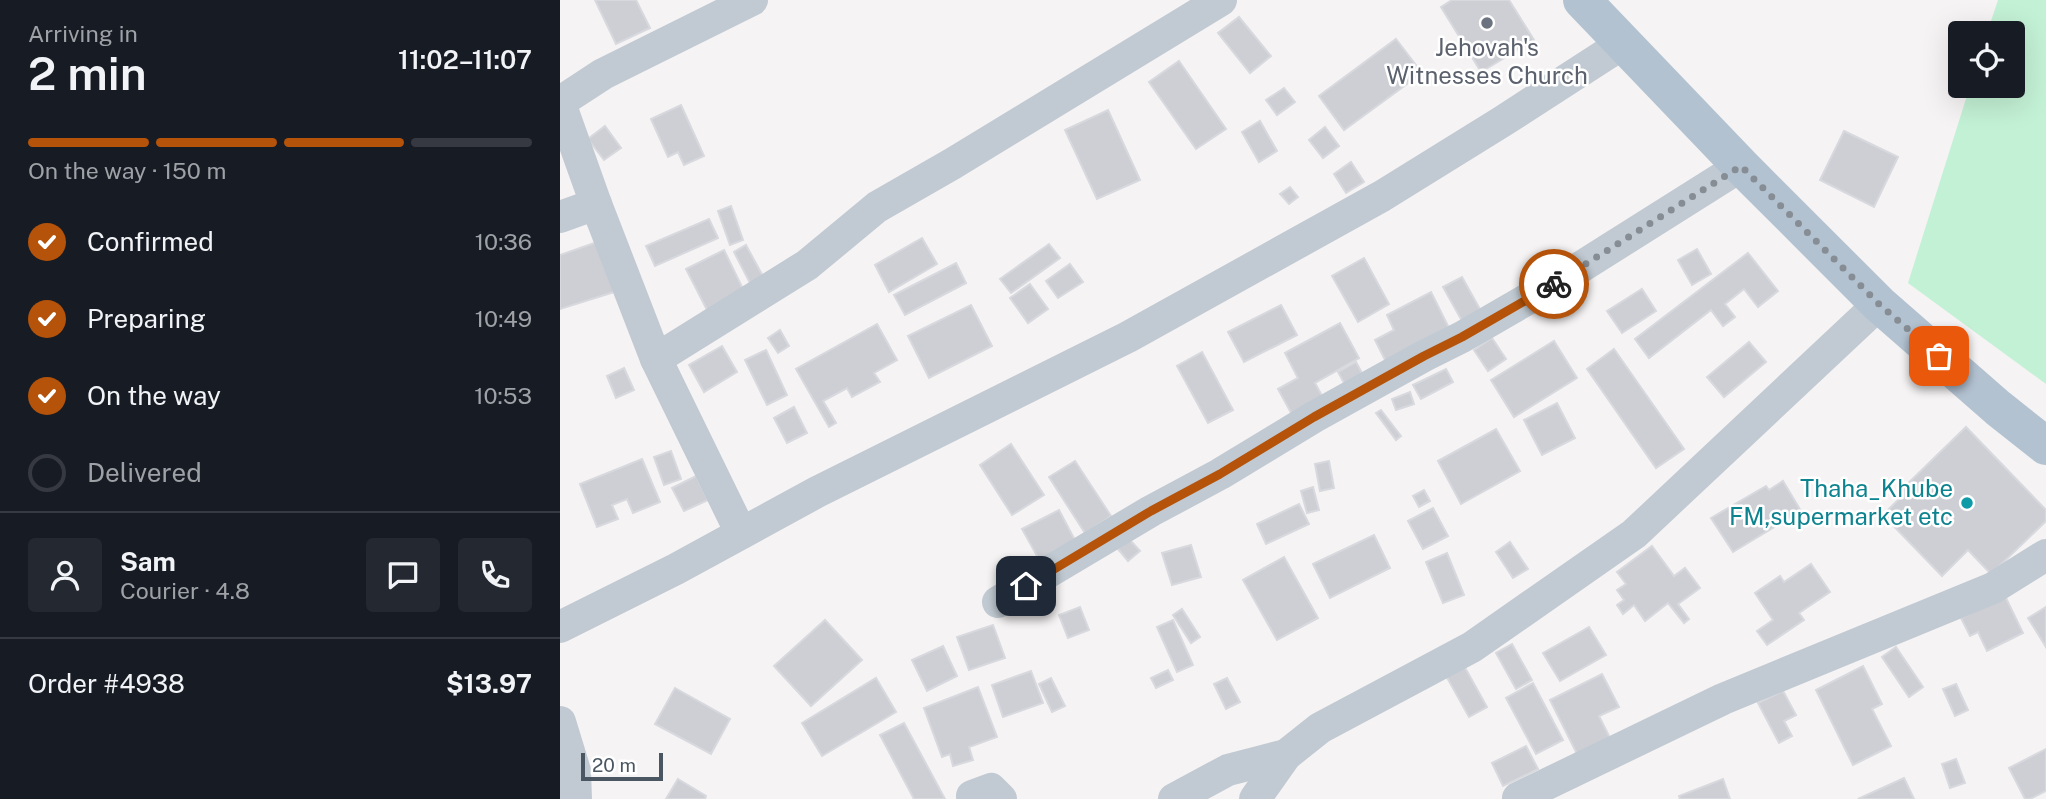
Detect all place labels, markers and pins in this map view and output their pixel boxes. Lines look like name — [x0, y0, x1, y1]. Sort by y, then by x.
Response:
marker: Jehovah's Witnesses Church — [1479, 15, 1495, 31]
place label: Jehovah's Witnesses Church — [1386, 33, 1588, 89]
pin — [1909, 326, 1969, 386]
place label: Thaha_Khube FM,supermarket etc — [1729, 474, 1953, 530]
marker: Thaha_Khube FM,supermarket etc — [1959, 495, 1975, 511]
pin — [996, 556, 1056, 616]

